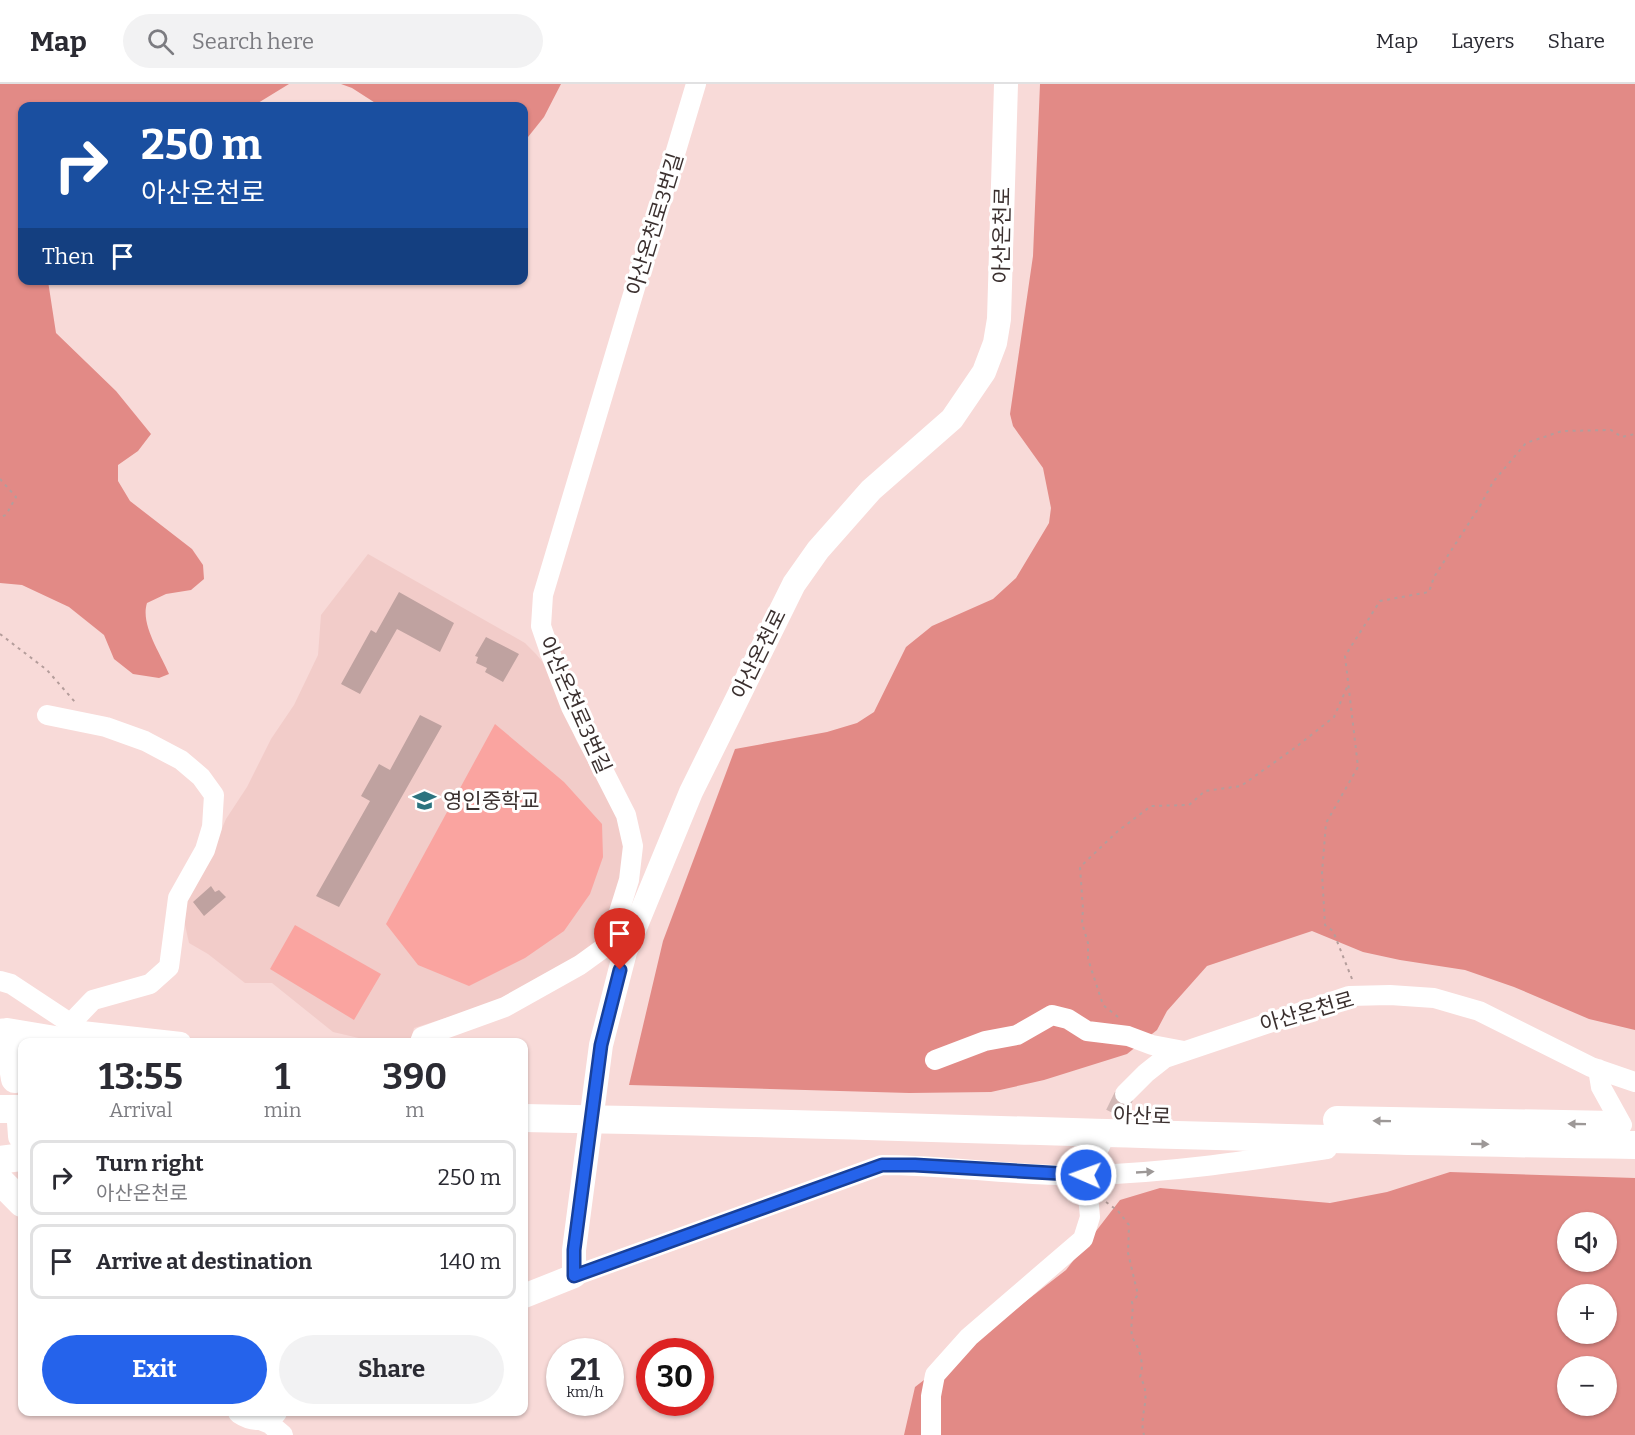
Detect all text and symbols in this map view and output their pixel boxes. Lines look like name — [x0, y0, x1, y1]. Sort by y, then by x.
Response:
search box — [123, 14, 543, 68]
text: Map — [30, 25, 87, 58]
icon: search — [144, 25, 177, 58]
text: Search here — [192, 28, 314, 55]
text: Map — [1376, 28, 1418, 54]
text: Layers — [1451, 28, 1515, 54]
text: Share — [1548, 28, 1605, 54]
text: 250 m — [141, 120, 262, 170]
icon: right — [42, 126, 120, 204]
street label: 아산온천로3번길 — [621, 150, 689, 298]
text: 아산온천로 — [141, 177, 265, 209]
street label: 아산온천로 — [988, 186, 1016, 284]
icon: arrive — [106, 240, 139, 273]
text: Then — [42, 243, 94, 270]
street label: 아산온천로 — [726, 605, 792, 703]
street label: 아산온천로3번길 — [533, 632, 617, 778]
school or university icon: 영인중학교 — [412, 788, 438, 814]
place label: 영인중학교 — [443, 788, 540, 814]
pin — [594, 908, 645, 970]
icon: arrive — [603, 917, 636, 950]
street label: 아산온천로 — [1257, 986, 1357, 1038]
text: 13:55 — [99, 1055, 183, 1099]
text: 1 — [275, 1055, 290, 1099]
text: 390 — [382, 1055, 447, 1099]
text: Arrival — [109, 1098, 173, 1122]
text: min — [264, 1098, 301, 1122]
text: m — [405, 1098, 424, 1122]
street label: 아산로 — [1113, 1102, 1171, 1130]
one-way arrow — [1372, 1116, 1391, 1126]
one-way arrow — [1567, 1120, 1586, 1129]
one-way arrow — [1470, 1139, 1489, 1148]
position arrow — [1054, 1143, 1118, 1207]
text: Turn right — [96, 1150, 204, 1177]
icon: right — [45, 1161, 78, 1194]
text: 250 m — [438, 1164, 501, 1191]
one-way arrow — [1135, 1167, 1154, 1176]
text: 아산온천로 — [96, 1181, 188, 1205]
map controls — [1557, 1212, 1617, 1416]
button: sound — [1557, 1212, 1617, 1272]
icon: arrive — [45, 1245, 78, 1278]
text: Arrive at destination — [96, 1248, 312, 1275]
text: 140 m — [440, 1248, 501, 1275]
button: + — [1557, 1284, 1617, 1344]
button: Exit — [42, 1335, 267, 1404]
button: Share — [279, 1335, 504, 1404]
speed limit sign: 30 — [636, 1338, 714, 1416]
text: 21 — [570, 1352, 600, 1388]
button: − — [1557, 1356, 1617, 1416]
text: km/h — [566, 1383, 604, 1401]

